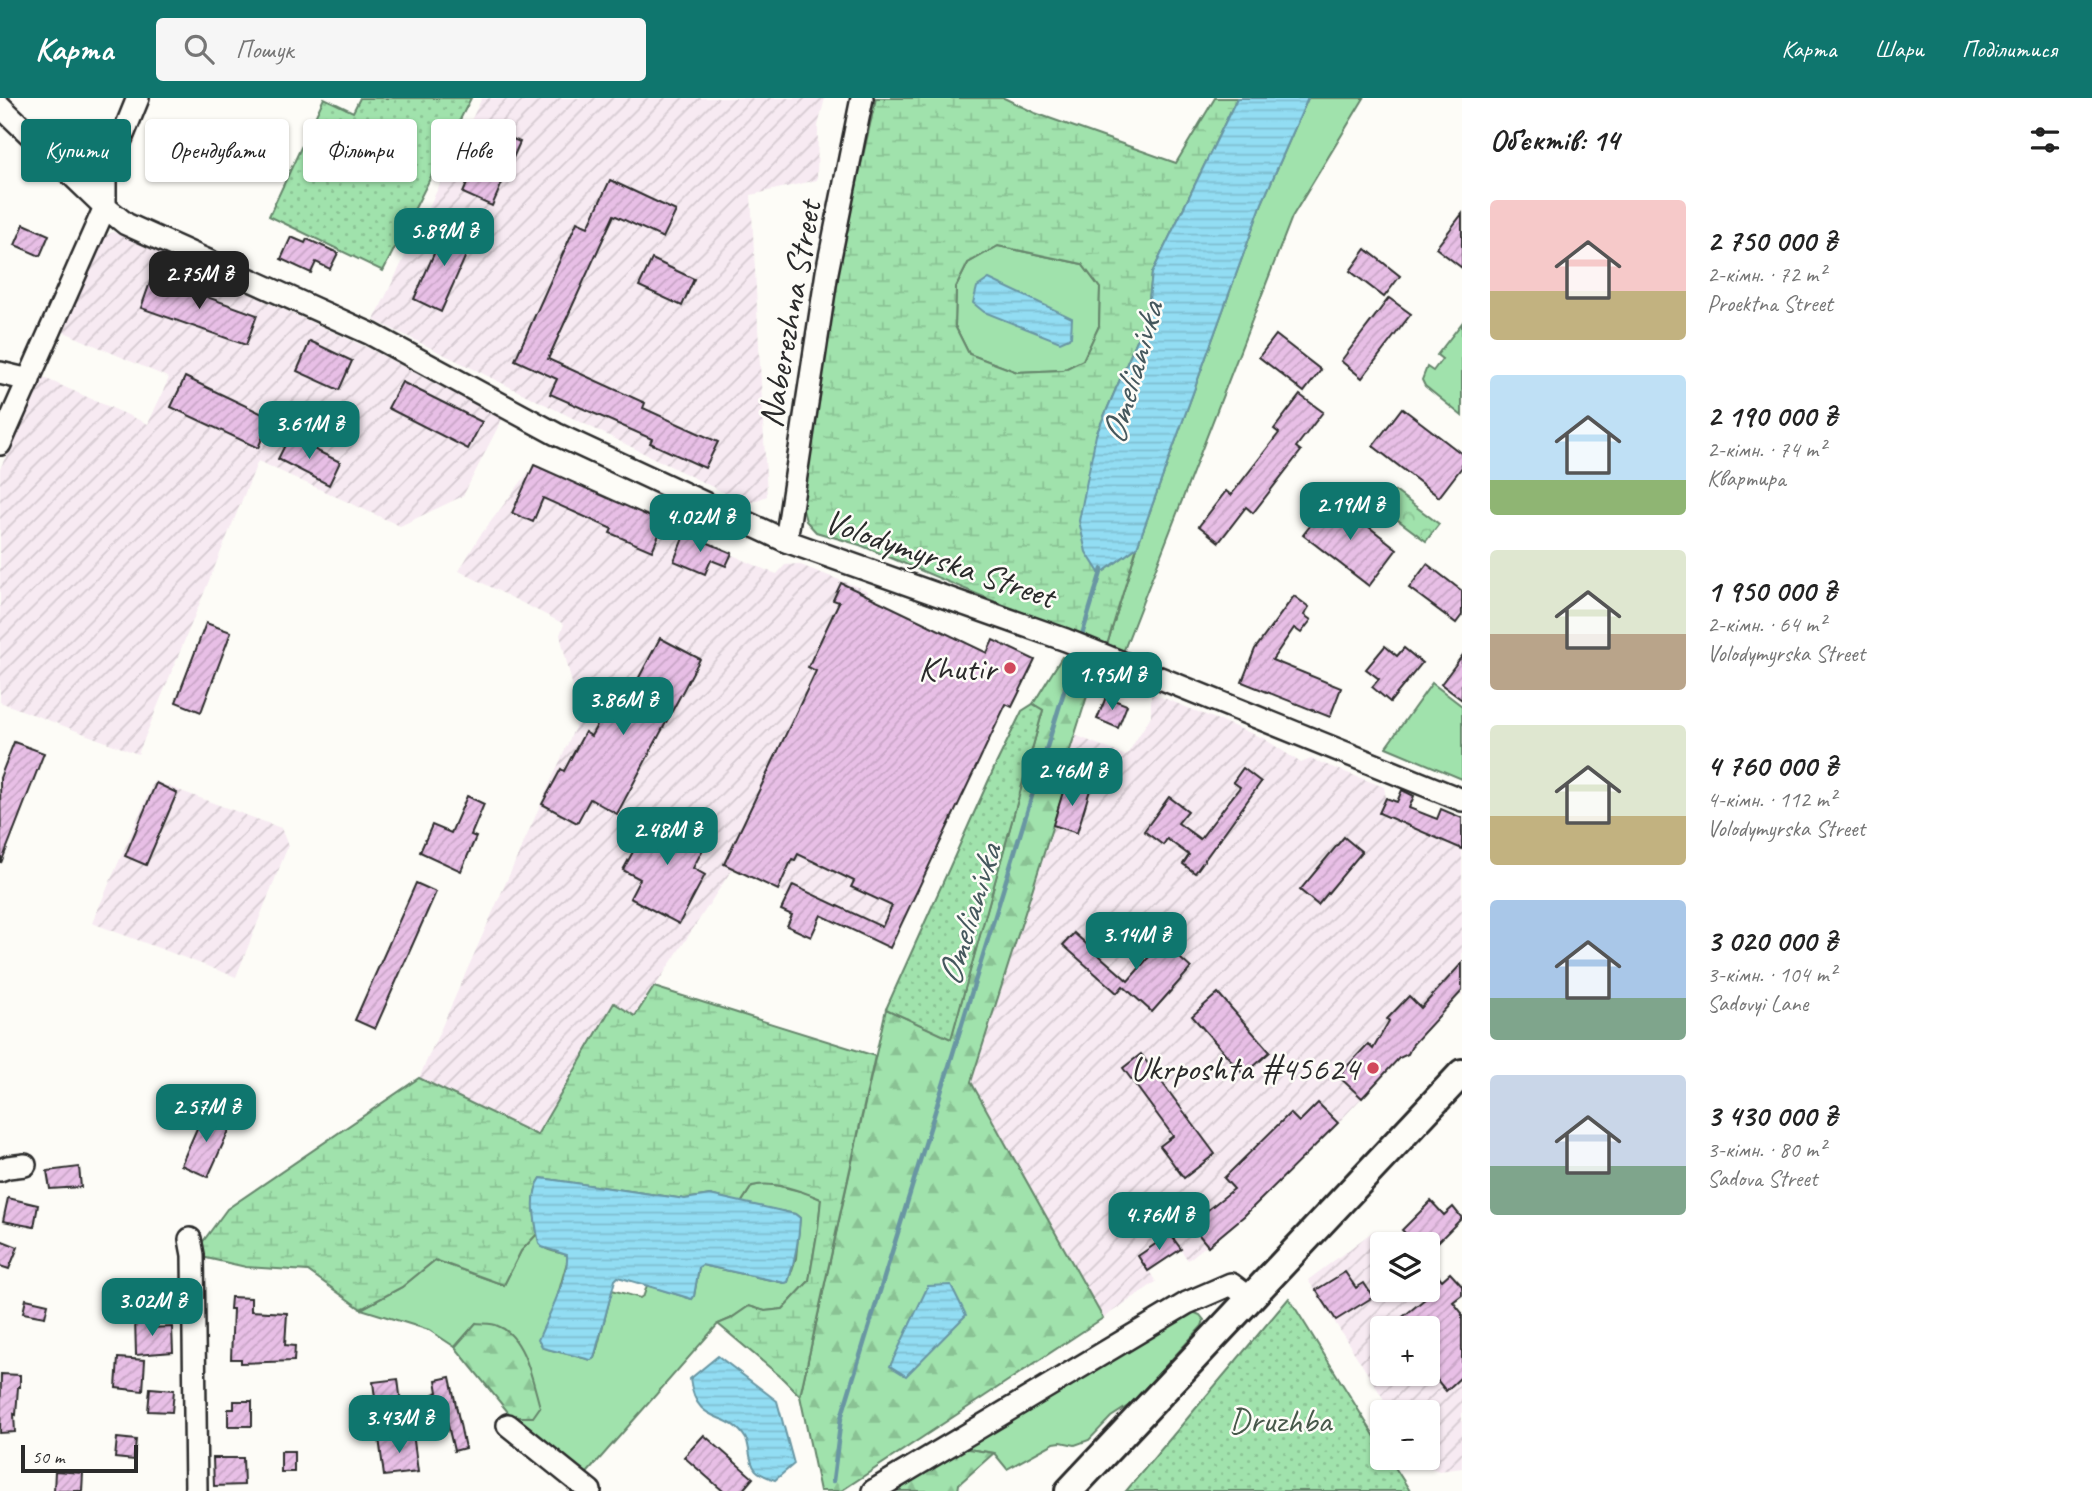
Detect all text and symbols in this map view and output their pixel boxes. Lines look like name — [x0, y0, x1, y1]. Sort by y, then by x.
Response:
search box — [156, 18, 646, 81]
text: Карта — [35, 28, 114, 70]
icon: search — [180, 30, 218, 68]
text: Пошук — [236, 33, 294, 66]
text: Карта — [1781, 34, 1836, 64]
text: Шари — [1874, 34, 1924, 64]
text: Поділитися — [1962, 34, 2057, 64]
chip: Купити — [21, 119, 131, 182]
chip: Орендувати — [145, 119, 289, 182]
chip: Фільтри — [303, 119, 417, 182]
chip: Нове — [431, 119, 516, 182]
text: Об’єктів: 14 — [1490, 121, 1619, 159]
icon: filters — [2026, 121, 2064, 159]
street label: Naberezhna Street — [747, 194, 832, 431]
pin: 5.89M ₴ — [379, 208, 509, 268]
text: 5.89M ₴ — [410, 216, 478, 245]
text: 2 750 000 ₴ — [1707, 222, 1836, 260]
icon: home — [1546, 228, 1630, 312]
pin: 2.75M ₴ — [134, 252, 264, 311]
text: 2.75M ₴ — [165, 259, 233, 288]
text: 2-кімн. · 72 m² — [1707, 260, 1825, 289]
text: Proektna Street — [1707, 289, 1833, 318]
water label: Omelianivka — [1089, 294, 1175, 449]
text: 2 190 000 ₴ — [1707, 397, 1837, 435]
pin: 3.61M ₴ — [244, 402, 374, 461]
icon: home — [1546, 403, 1630, 487]
text: 3.61M ₴ — [275, 409, 343, 438]
text: 2-кімн. · 74 m² — [1707, 435, 1825, 464]
text: Квартира — [1707, 464, 1785, 493]
pin: 2.19M ₴ — [1285, 482, 1415, 542]
text: 2.19M ₴ — [1316, 490, 1384, 519]
pin: 4.02M ₴ — [635, 494, 765, 554]
street label: Volodymyrska Street — [819, 498, 1064, 620]
text: 4.02M ₴ — [666, 502, 734, 531]
text: 1 950 000 ₴ — [1707, 572, 1836, 610]
icon: home — [1546, 578, 1630, 662]
text: 2-кімн. · 64 m² — [1707, 610, 1825, 639]
text: Volodymyrska Street — [1707, 639, 1865, 668]
place label: Khutir — [918, 646, 998, 691]
pin: 1.95M ₴ — [1047, 652, 1177, 712]
marker: Khutir — [1002, 660, 1018, 676]
text: 1.95M ₴ — [1078, 660, 1146, 689]
pin: 3.86M ₴ — [558, 678, 688, 737]
text: 3.86M ₴ — [589, 685, 657, 714]
text: 4 760 000 ₴ — [1707, 747, 1838, 785]
pin: 2.46M ₴ — [1007, 748, 1137, 808]
icon: home — [1546, 753, 1630, 837]
text: 2.46M ₴ — [1038, 756, 1106, 785]
text: 4-кімн. · 112 m² — [1707, 785, 1836, 814]
pin: 2.48M ₴ — [602, 808, 732, 867]
text: Volodymyrska Street — [1707, 814, 1865, 843]
text: 2.48M ₴ — [633, 815, 701, 844]
water label: Omelianivka — [925, 836, 1013, 991]
pin: 3.14M ₴ — [1071, 912, 1201, 972]
text: 3.14M ₴ — [1102, 920, 1170, 949]
text: 3 020 000 ₴ — [1707, 922, 1837, 960]
icon: home — [1546, 928, 1630, 1012]
text: 3-кімн. · 104 m² — [1707, 960, 1836, 989]
text: Sadovyi Lane — [1707, 989, 1808, 1018]
place label: Ukrposhta #45624 — [1130, 1046, 1362, 1091]
marker: Ukrposhta #45624 — [1365, 1060, 1381, 1076]
pin: 2.57M ₴ — [141, 1084, 271, 1144]
text: 2.57M ₴ — [172, 1092, 240, 1121]
text: 3 430 000 ₴ — [1707, 1097, 1837, 1135]
icon: home — [1546, 1103, 1630, 1187]
text: 3-кімн. · 80 m² — [1707, 1135, 1825, 1164]
text: Sadova Street — [1707, 1164, 1817, 1193]
pin: 4.76M ₴ — [1094, 1192, 1224, 1252]
text: 4.76M ₴ — [1125, 1200, 1193, 1229]
map controls — [1370, 1232, 1440, 1470]
button: layers — [1370, 1232, 1440, 1302]
pin: 3.02M ₴ — [87, 1278, 217, 1338]
text: 3.02M ₴ — [118, 1286, 186, 1315]
button: + — [1370, 1316, 1440, 1386]
pin: 3.43M ₴ — [334, 1396, 464, 1455]
park label: Druzhba — [1229, 1398, 1333, 1443]
button: − — [1370, 1400, 1440, 1470]
text: 3.43M ₴ — [365, 1403, 433, 1432]
scale bar — [21, 1442, 138, 1474]
text: 50 m — [32, 1445, 64, 1469]

